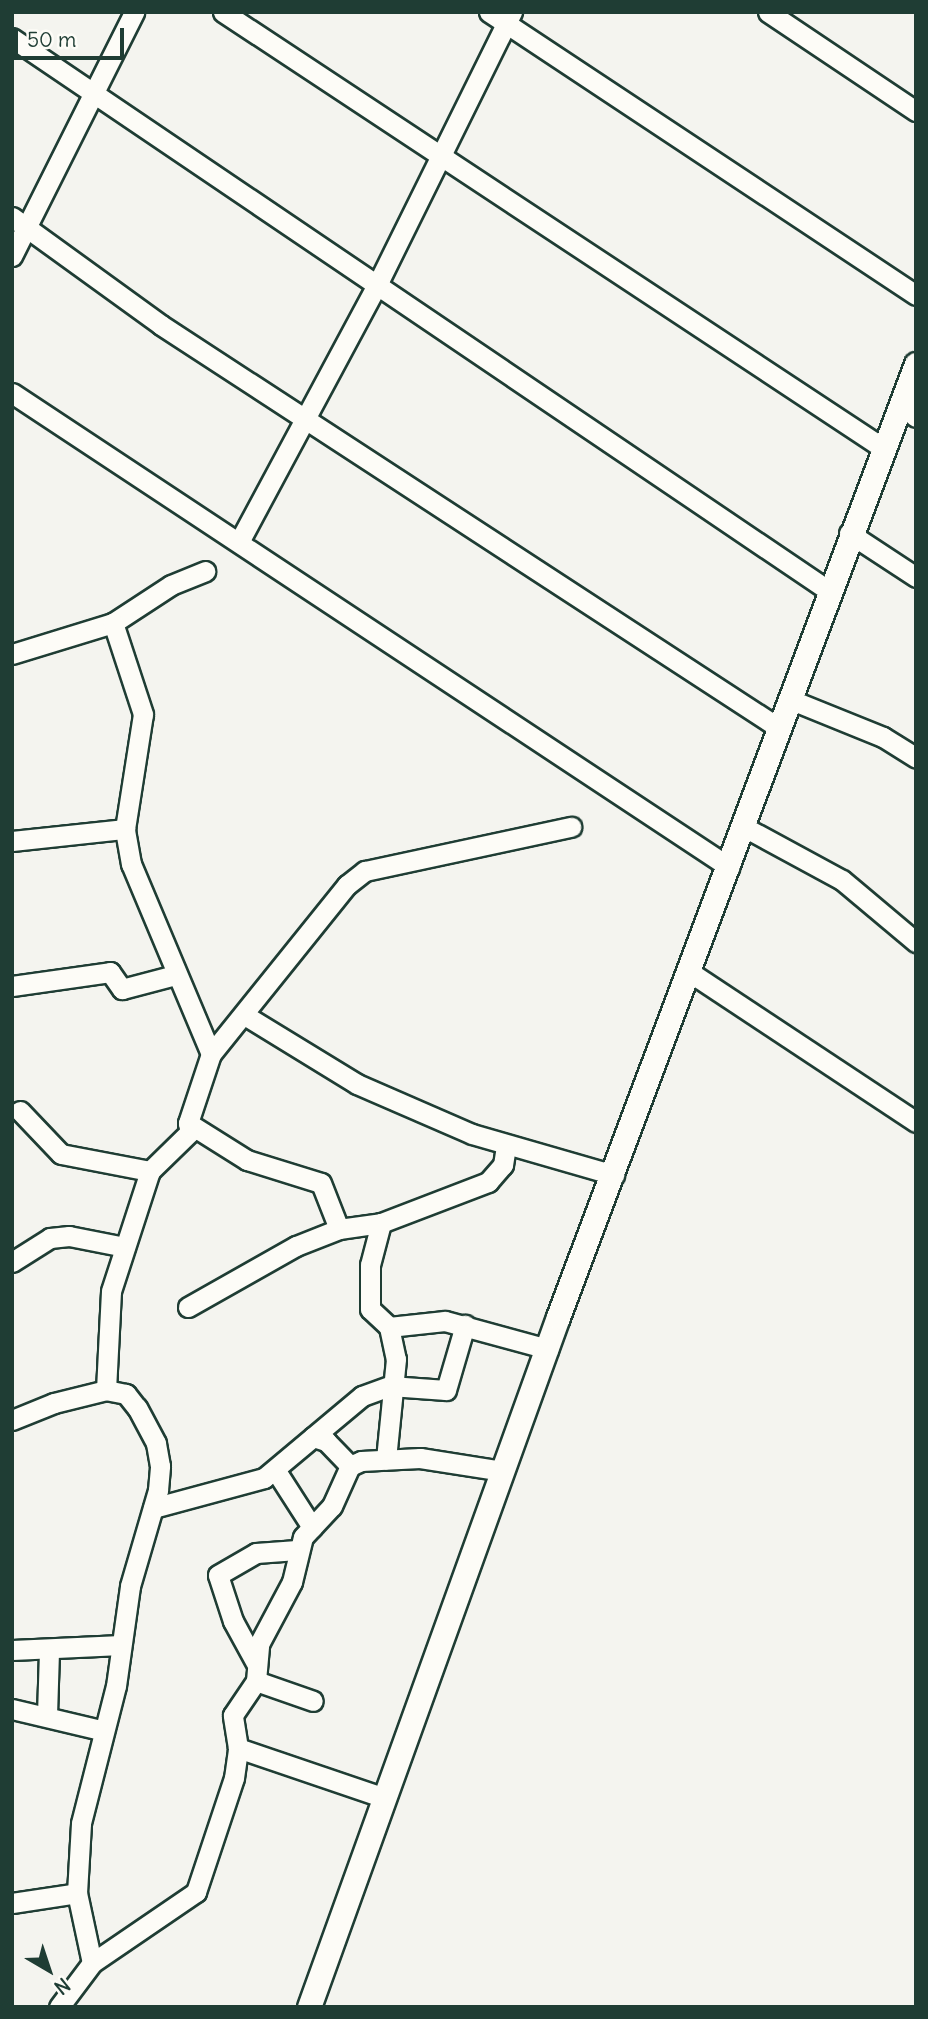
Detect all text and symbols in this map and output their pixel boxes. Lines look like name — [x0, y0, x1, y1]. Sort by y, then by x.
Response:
scale bar — [18, 14, 128, 58]
text: 50 m — [27, 26, 76, 53]
north arrow — [14, 1935, 84, 2005]
text: N — [50, 1973, 75, 2000]

